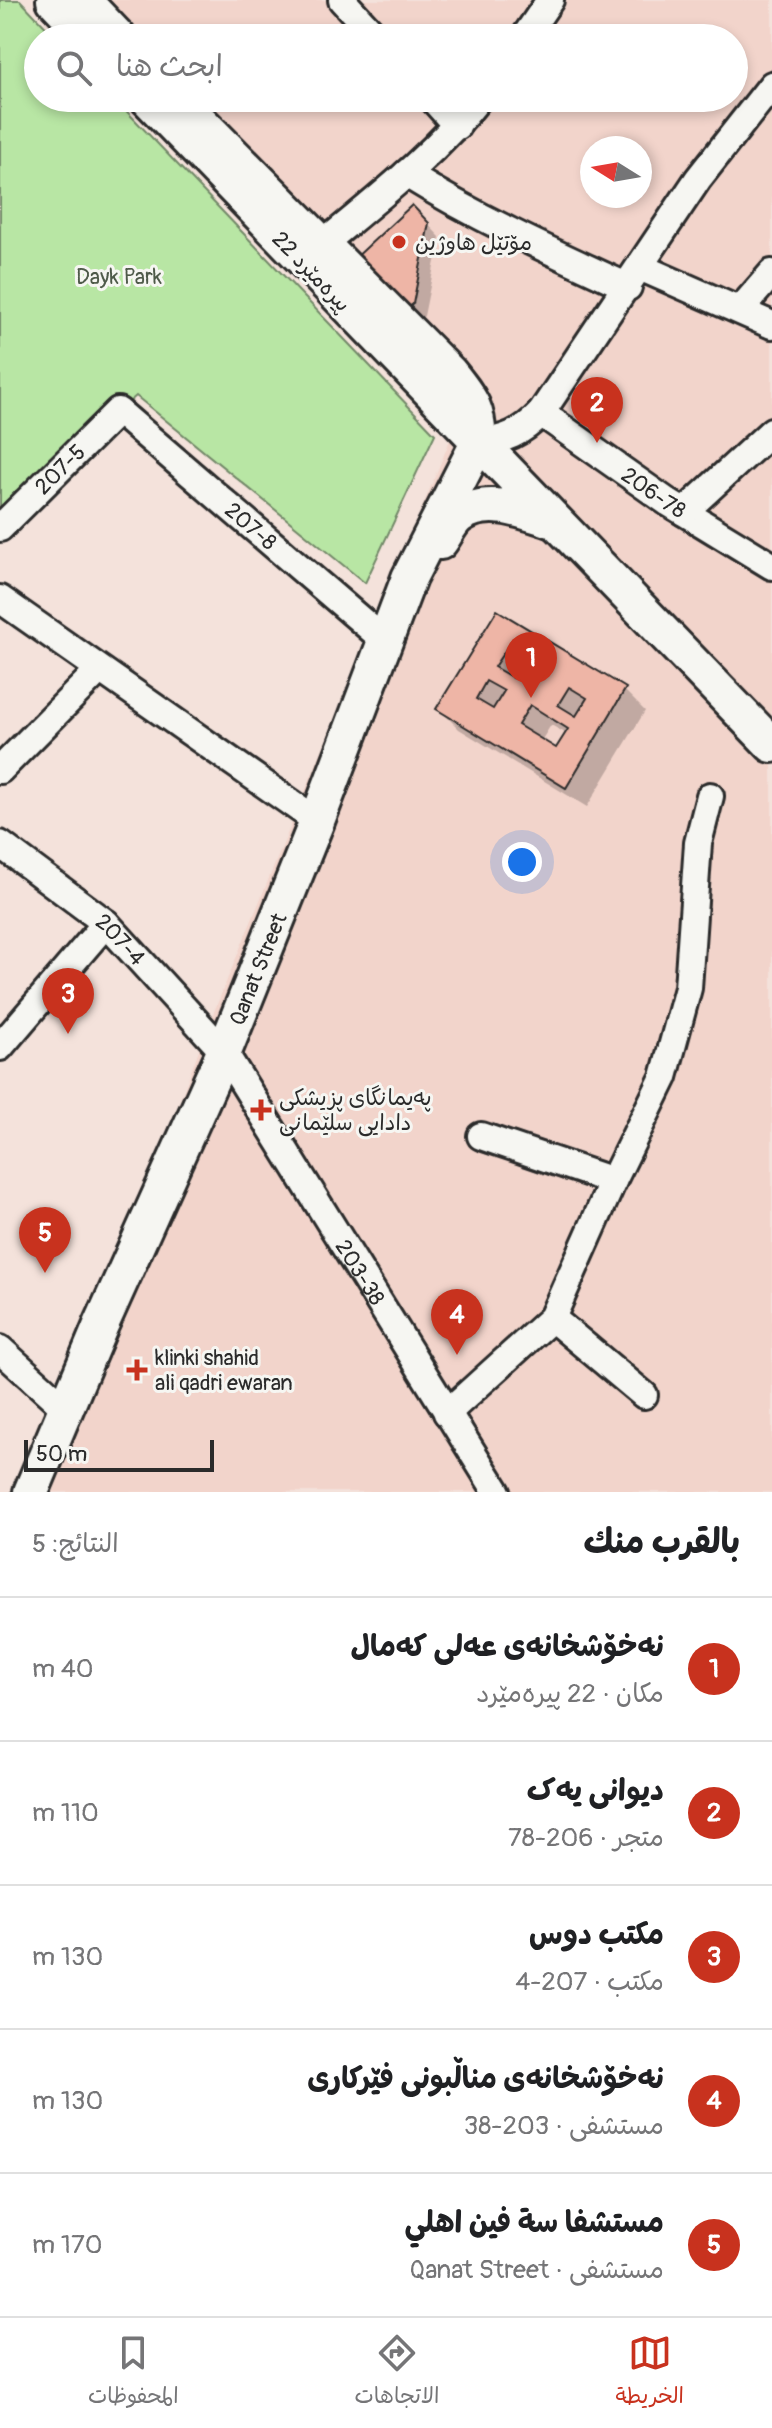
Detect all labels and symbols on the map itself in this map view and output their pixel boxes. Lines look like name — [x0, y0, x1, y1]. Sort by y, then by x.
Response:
north arrow — [580, 136, 652, 208]
street label: 22 پیرەمێرد — [266, 226, 357, 318]
place label: مۆتێل هاوژین — [415, 229, 532, 257]
marker: مۆتێل هاوژین — [390, 233, 408, 251]
park label: Dayk Park — [76, 263, 162, 291]
pin: 2 — [571, 377, 623, 443]
street label: 207-5 — [29, 438, 92, 501]
street label: 206-78 — [616, 461, 691, 525]
street label: 207-8 — [219, 496, 282, 556]
pin: 1 — [505, 632, 557, 698]
your location — [502, 842, 542, 882]
street label: 207-4 — [90, 907, 151, 972]
street label: Qanat Street — [223, 909, 294, 1030]
pin: 3 — [42, 968, 94, 1034]
place label: پەیمانگای پزیشکی دادایی سلێمانی — [279, 1084, 432, 1137]
marker: پەیمانگای پزیشکی دادایی سلێمانی — [250, 1099, 272, 1121]
pin: 5 — [19, 1207, 71, 1273]
street label: 203-38 — [329, 1234, 391, 1311]
pin: 4 — [431, 1289, 483, 1355]
place label: klinki shahid ali qadri ewaran — [155, 1344, 293, 1397]
marker: klinki shahid ali qadri ewaran — [126, 1359, 148, 1381]
scale bar — [24, 1436, 214, 1472]

